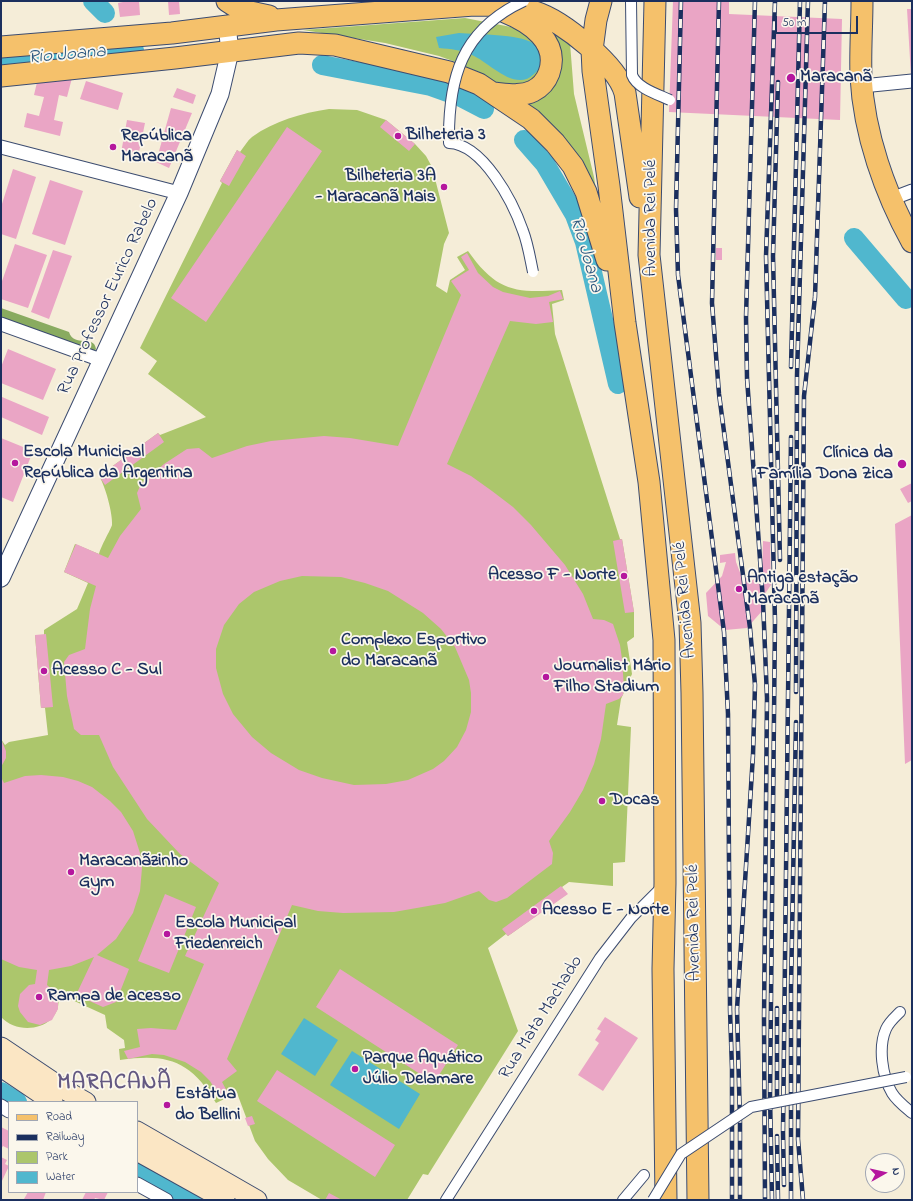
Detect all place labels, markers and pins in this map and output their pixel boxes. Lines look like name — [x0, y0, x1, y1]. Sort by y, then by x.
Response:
place label: Maracanã — [800, 67, 872, 89]
marker: Maracanã — [785, 72, 797, 84]
place label: Bilheteria 3 — [406, 125, 486, 147]
place label: República Maracanã — [121, 126, 193, 168]
marker: Bilheteria 3 — [393, 131, 403, 141]
marker: República Maracanã — [108, 142, 118, 152]
place label: Bilheteria 3A - Maracanã Mais — [316, 166, 436, 208]
marker: Bilheteria 3A - Maracanã Mais — [439, 182, 449, 192]
place label: Escola Municipal República da Argentina — [23, 442, 192, 484]
place label: Clínica da Família Dona Zica — [757, 443, 893, 486]
marker: Escola Municipal República da Argentina — [10, 458, 20, 468]
marker: Clínica da Família Dona Zica — [896, 458, 908, 470]
place label: Acesso F - Norte — [488, 565, 616, 587]
place label: Antiga estação Maracanã — [747, 568, 858, 610]
marker: Acesso F - Norte — [619, 571, 629, 581]
marker: Antiga estação Maracanã — [734, 584, 744, 594]
place label: Complexo Esportivo do Maracanã — [341, 630, 486, 672]
marker: Complexo Esportivo do Maracanã — [328, 646, 338, 656]
place label: Journalist Mário Filho Stadium — [554, 656, 671, 698]
place label: Acesso C - Sul — [52, 660, 162, 682]
marker: Acesso C - Sul — [39, 666, 49, 676]
marker: Journalist Mário Filho Stadium — [541, 672, 551, 682]
place label: Docas — [610, 790, 659, 812]
marker: Docas — [597, 796, 607, 806]
place label: Maracanãzinho Gym — [79, 851, 188, 894]
marker: Maracanãzinho Gym — [66, 867, 76, 877]
place label: Acesso E - Norte — [542, 900, 669, 922]
marker: Acesso E - Norte — [529, 906, 539, 916]
place label: Escola Municipal Friedenreich — [175, 913, 296, 956]
marker: Escola Municipal Friedenreich — [162, 929, 172, 939]
place label: Rampa de acesso — [47, 986, 181, 1008]
marker: Rampa de acesso — [34, 992, 44, 1002]
place label: Parque Aquático Júlio Delamare — [363, 1048, 483, 1090]
marker: Parque Aquático Júlio Delamare — [350, 1064, 360, 1074]
place label: Estátua do Bellini — [175, 1084, 241, 1126]
marker: Estátua do Bellini — [162, 1100, 172, 1110]

